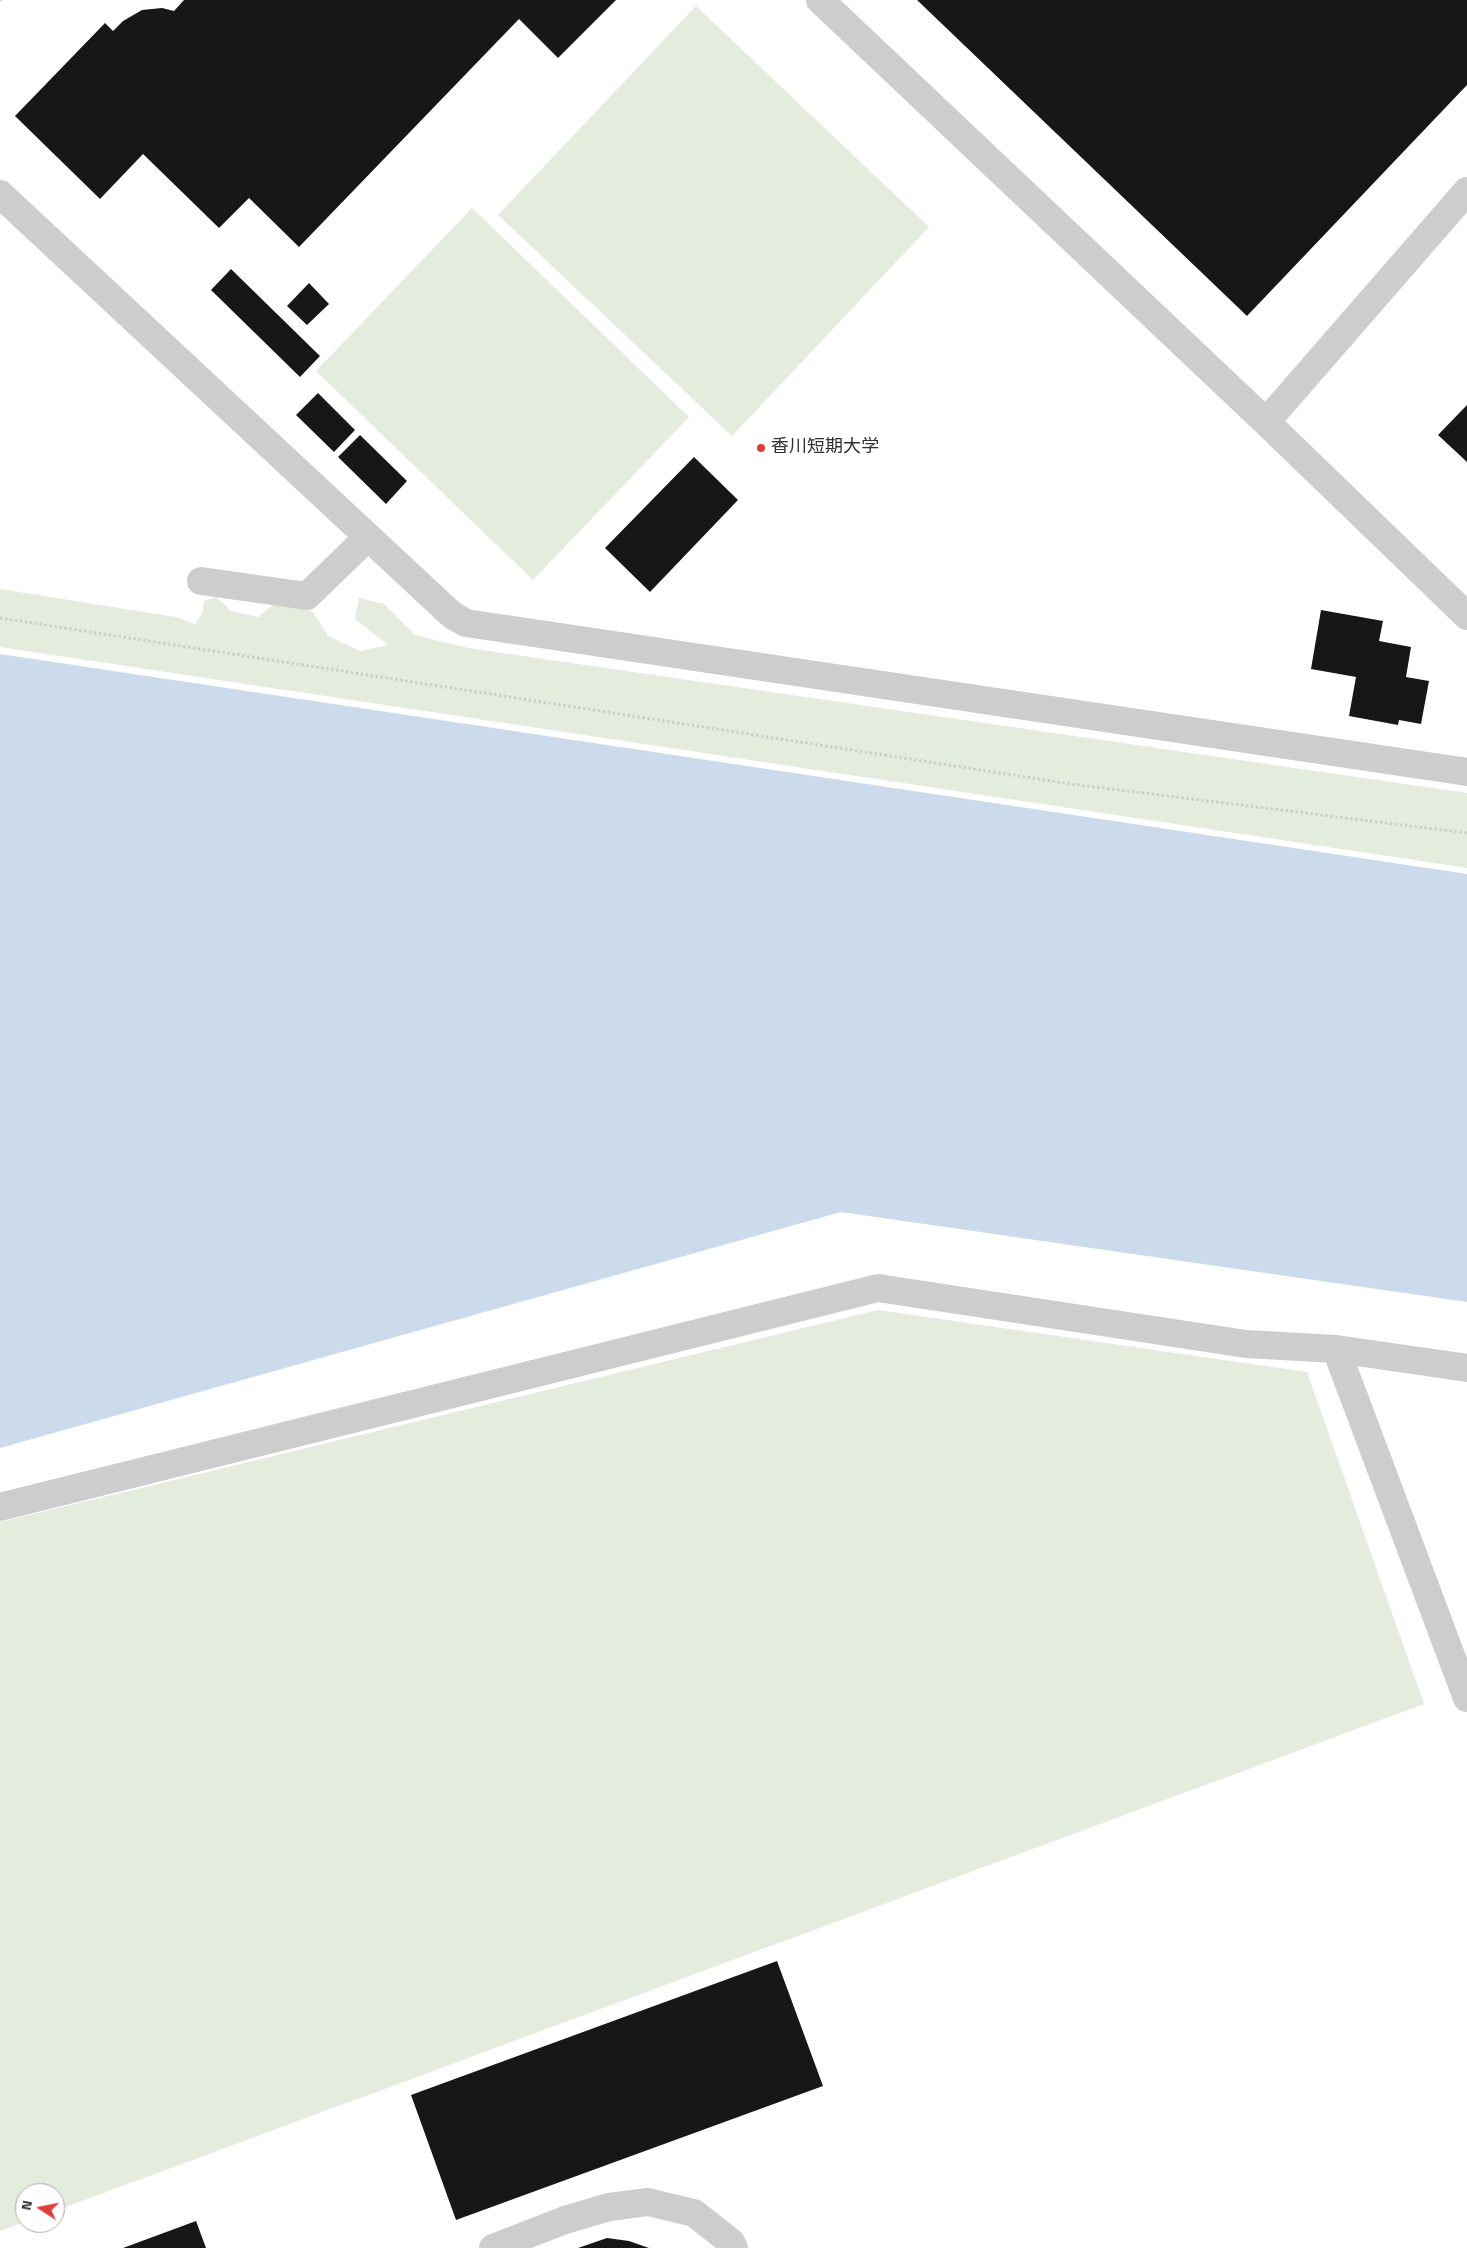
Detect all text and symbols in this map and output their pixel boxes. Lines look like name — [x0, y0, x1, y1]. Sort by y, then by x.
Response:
place label: 香川短期大学 — [771, 437, 879, 459]
marker: 香川短期大学 — [755, 442, 767, 454]
north arrow — [15, 2183, 65, 2233]
text: N — [15, 2198, 37, 2212]

